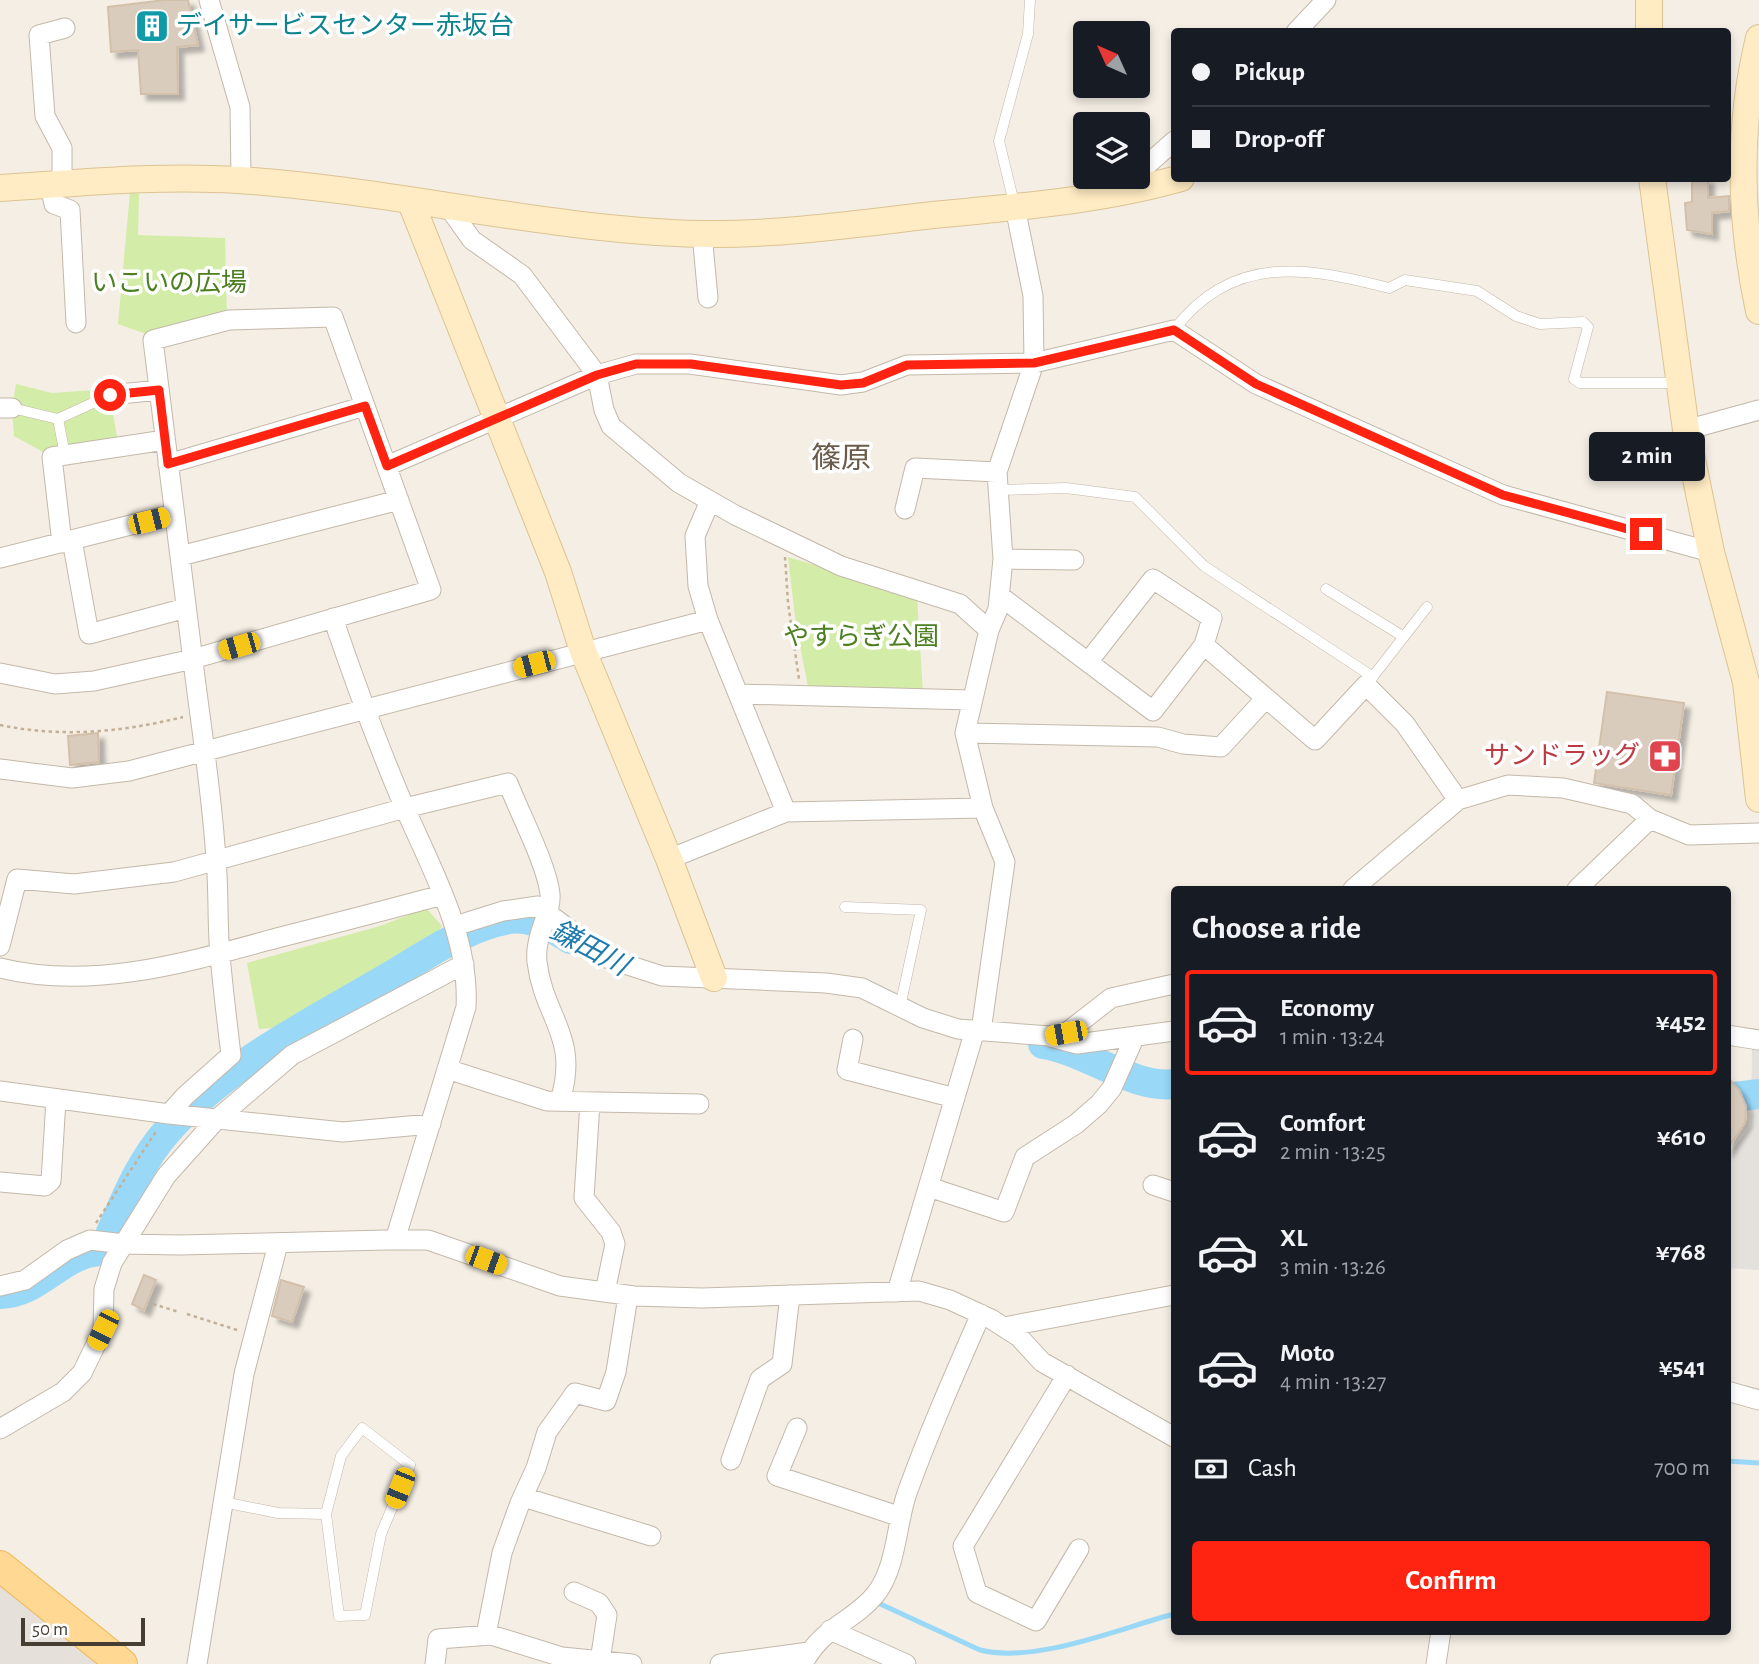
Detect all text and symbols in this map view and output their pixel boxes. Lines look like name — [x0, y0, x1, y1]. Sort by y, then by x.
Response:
building icon: デイサービスセンター赤坂台 — [133, 7, 171, 45]
place label: デイサービスセンター赤坂台 — [176, 11, 514, 39]
north arrow — [1073, 21, 1150, 98]
map controls — [1073, 21, 1150, 189]
text: Pickup — [1234, 59, 1305, 85]
button: layers — [1073, 112, 1150, 189]
text: Drop-off — [1234, 126, 1323, 152]
park label: いこいの広場 — [91, 269, 247, 296]
route start — [94, 379, 126, 411]
callout: 2 min — [1588, 433, 1704, 482]
district label: 篠原 — [811, 442, 871, 474]
text: 2 min — [1621, 445, 1673, 468]
car — [127, 506, 172, 536]
route end — [1630, 518, 1662, 550]
park label: やすらぎ公園 — [783, 623, 939, 650]
car — [216, 630, 263, 662]
car — [511, 648, 558, 680]
pharmacy icon: サンドラッグ — [1646, 737, 1684, 775]
place label: サンドラッグ — [1484, 741, 1640, 769]
text: Choose a ride — [1192, 912, 1361, 944]
water label: 鎌田川 — [545, 915, 636, 982]
icon: car — [1196, 991, 1259, 1054]
text: Economy — [1280, 995, 1374, 1021]
text: ¥452 — [1656, 1009, 1706, 1035]
car — [1044, 1019, 1089, 1047]
text: 1 min · 13:24 — [1280, 1026, 1385, 1049]
icon: car — [1196, 1106, 1259, 1169]
text: Comfort — [1280, 1110, 1365, 1136]
text: ¥610 — [1657, 1124, 1706, 1150]
text: 2 min · 13:25 — [1280, 1141, 1386, 1164]
icon: car — [1196, 1221, 1259, 1284]
text: XL — [1280, 1225, 1307, 1251]
text: ¥768 — [1656, 1239, 1706, 1265]
car — [463, 1243, 510, 1277]
text: 3 min · 13:26 — [1280, 1256, 1386, 1279]
car — [85, 1307, 122, 1353]
icon: car — [1196, 1336, 1259, 1399]
text: Moto — [1280, 1340, 1335, 1366]
text: ¥541 — [1659, 1354, 1706, 1380]
text: 4 min · 13:27 — [1280, 1371, 1386, 1394]
icon: cash — [1192, 1450, 1230, 1488]
text: Cash — [1248, 1455, 1297, 1481]
text: 700 m — [1654, 1457, 1710, 1480]
car — [383, 1465, 418, 1511]
button: Confirm — [1192, 1541, 1710, 1621]
scale bar — [21, 1615, 145, 1647]
text: 50 m — [32, 1620, 68, 1639]

